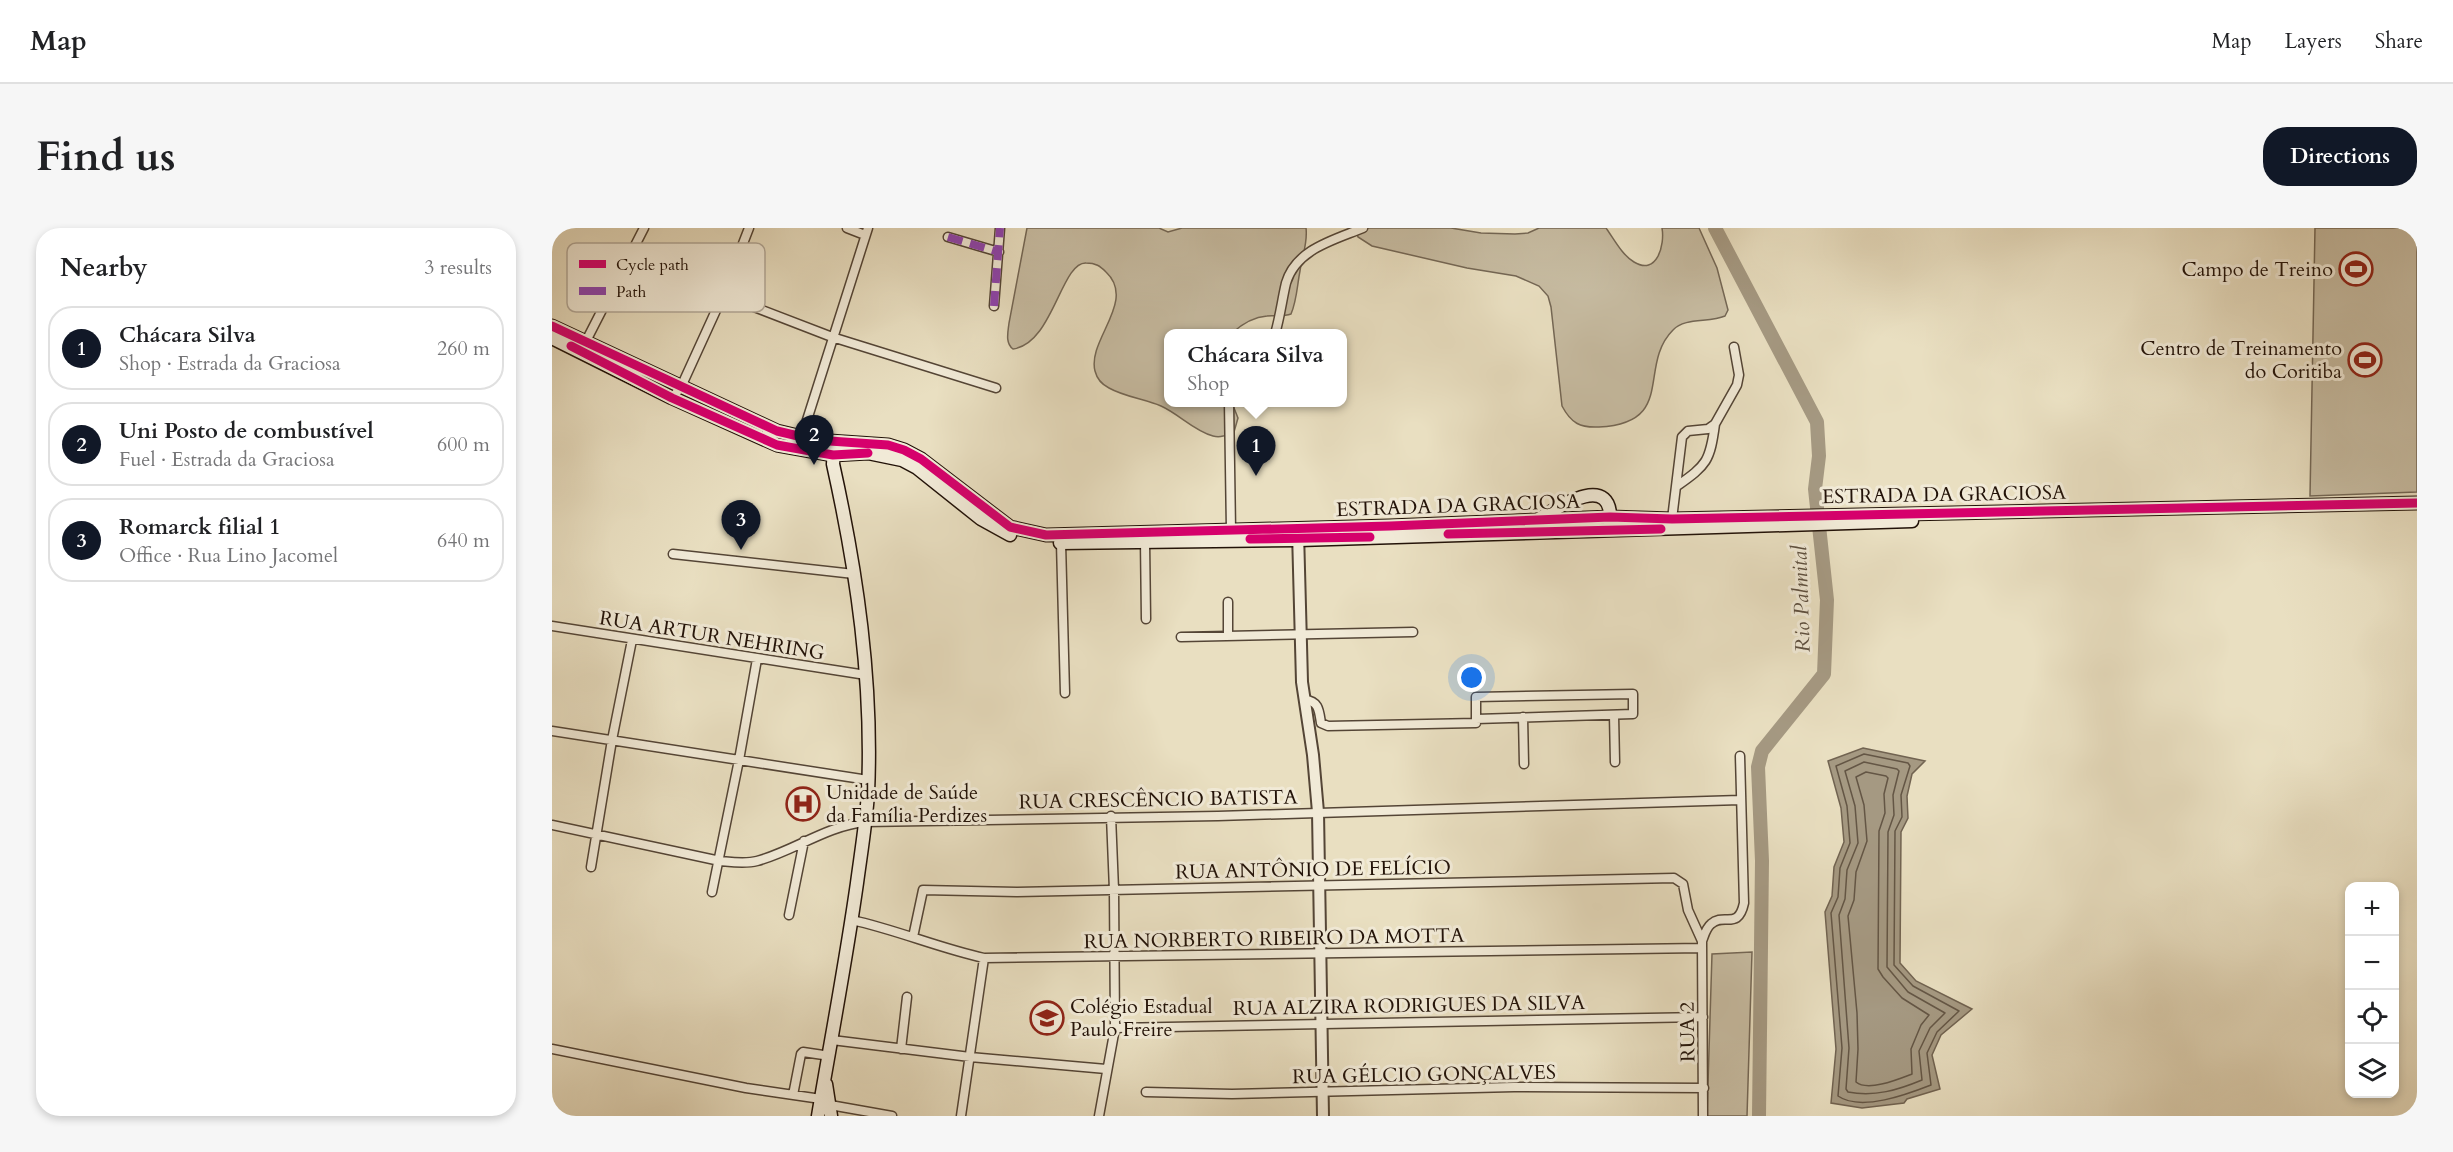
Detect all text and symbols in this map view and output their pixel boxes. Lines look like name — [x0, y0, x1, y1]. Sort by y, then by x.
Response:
text: Map — [30, 22, 87, 60]
text: Map — [2212, 27, 2252, 56]
text: Layers — [2285, 27, 2342, 56]
text: Share — [2375, 27, 2423, 56]
button: Directions — [2263, 127, 2417, 186]
text: Find us — [36, 128, 176, 185]
legend — [567, 243, 765, 312]
text: Nearby — [60, 250, 148, 285]
sports icon: Campo de Treino — [2338, 251, 2374, 287]
text: 3 results — [424, 254, 492, 281]
text: Cycle path — [616, 254, 689, 276]
place label: Campo de Treino — [2181, 256, 2333, 283]
text: Path — [616, 281, 646, 303]
text: Chácara Silva — [119, 320, 256, 350]
popup — [1164, 329, 1347, 407]
text: 1 — [76, 335, 87, 362]
text: 260 m — [437, 335, 490, 362]
place label: Centro de Treinamento do Coritiba — [2140, 335, 2342, 385]
text: Chácara Silva — [1187, 340, 1324, 370]
sports icon: Centro de Treinamento do Coritiba — [2347, 342, 2383, 378]
text: Shop · Estrada da Graciosa — [119, 350, 341, 377]
text: Shop — [1187, 370, 1230, 397]
text: Uni Posto de combustível — [119, 416, 374, 446]
pin: 2 — [794, 416, 834, 465]
pin: 1 — [1236, 426, 1276, 476]
text: 2 — [76, 431, 87, 458]
text: 600 m — [437, 431, 490, 458]
text: Fuel · Estrada da Graciosa — [119, 446, 335, 473]
street label: ESTRADA DA GRACIOSA — [1822, 479, 2067, 510]
street label: ESTRADA DA GRACIOSA — [1335, 488, 1581, 523]
pin: 3 — [722, 500, 760, 550]
text: Romarck filial 1 — [119, 512, 280, 542]
text: 3 — [76, 527, 87, 554]
text: 640 m — [437, 527, 490, 554]
text: Office · Rua Lino Jacomel — [119, 542, 338, 569]
water label: Rio Palmital — [1785, 544, 1818, 653]
street label: RUA ARTUR NEHRING — [597, 604, 827, 667]
your location — [1457, 663, 1486, 692]
place label: Unidade de Saúde da Família Perdizes — [826, 779, 987, 829]
street label: RUA CRESCÊNCIO BATISTA — [1018, 784, 1298, 815]
hospital icon: Unidade de Saúde da Família Perdizes — [785, 786, 821, 822]
street label: RUA ANTÔNIO DE FELÍCIO — [1175, 854, 1451, 885]
map controls — [2345, 882, 2399, 1098]
button: + — [2345, 882, 2399, 936]
street label: RUA NORBERTO RIBEIRO DA MOTTA — [1083, 922, 1465, 955]
button: − — [2345, 936, 2399, 990]
street label: RUA ALZIRA RODRIGUES DA SILVA — [1233, 989, 1586, 1022]
button: locate — [2345, 990, 2399, 1044]
place label: Colégio Estadual Paulo Freire — [1070, 993, 1213, 1043]
school or university icon: Colégio Estadual Paulo Freire — [1029, 1000, 1065, 1036]
street label: RUA 2 — [1673, 1002, 1702, 1062]
button: layers — [2345, 1044, 2399, 1098]
street label: RUA GÉLCIO GONÇALVES — [1292, 1059, 1556, 1090]

